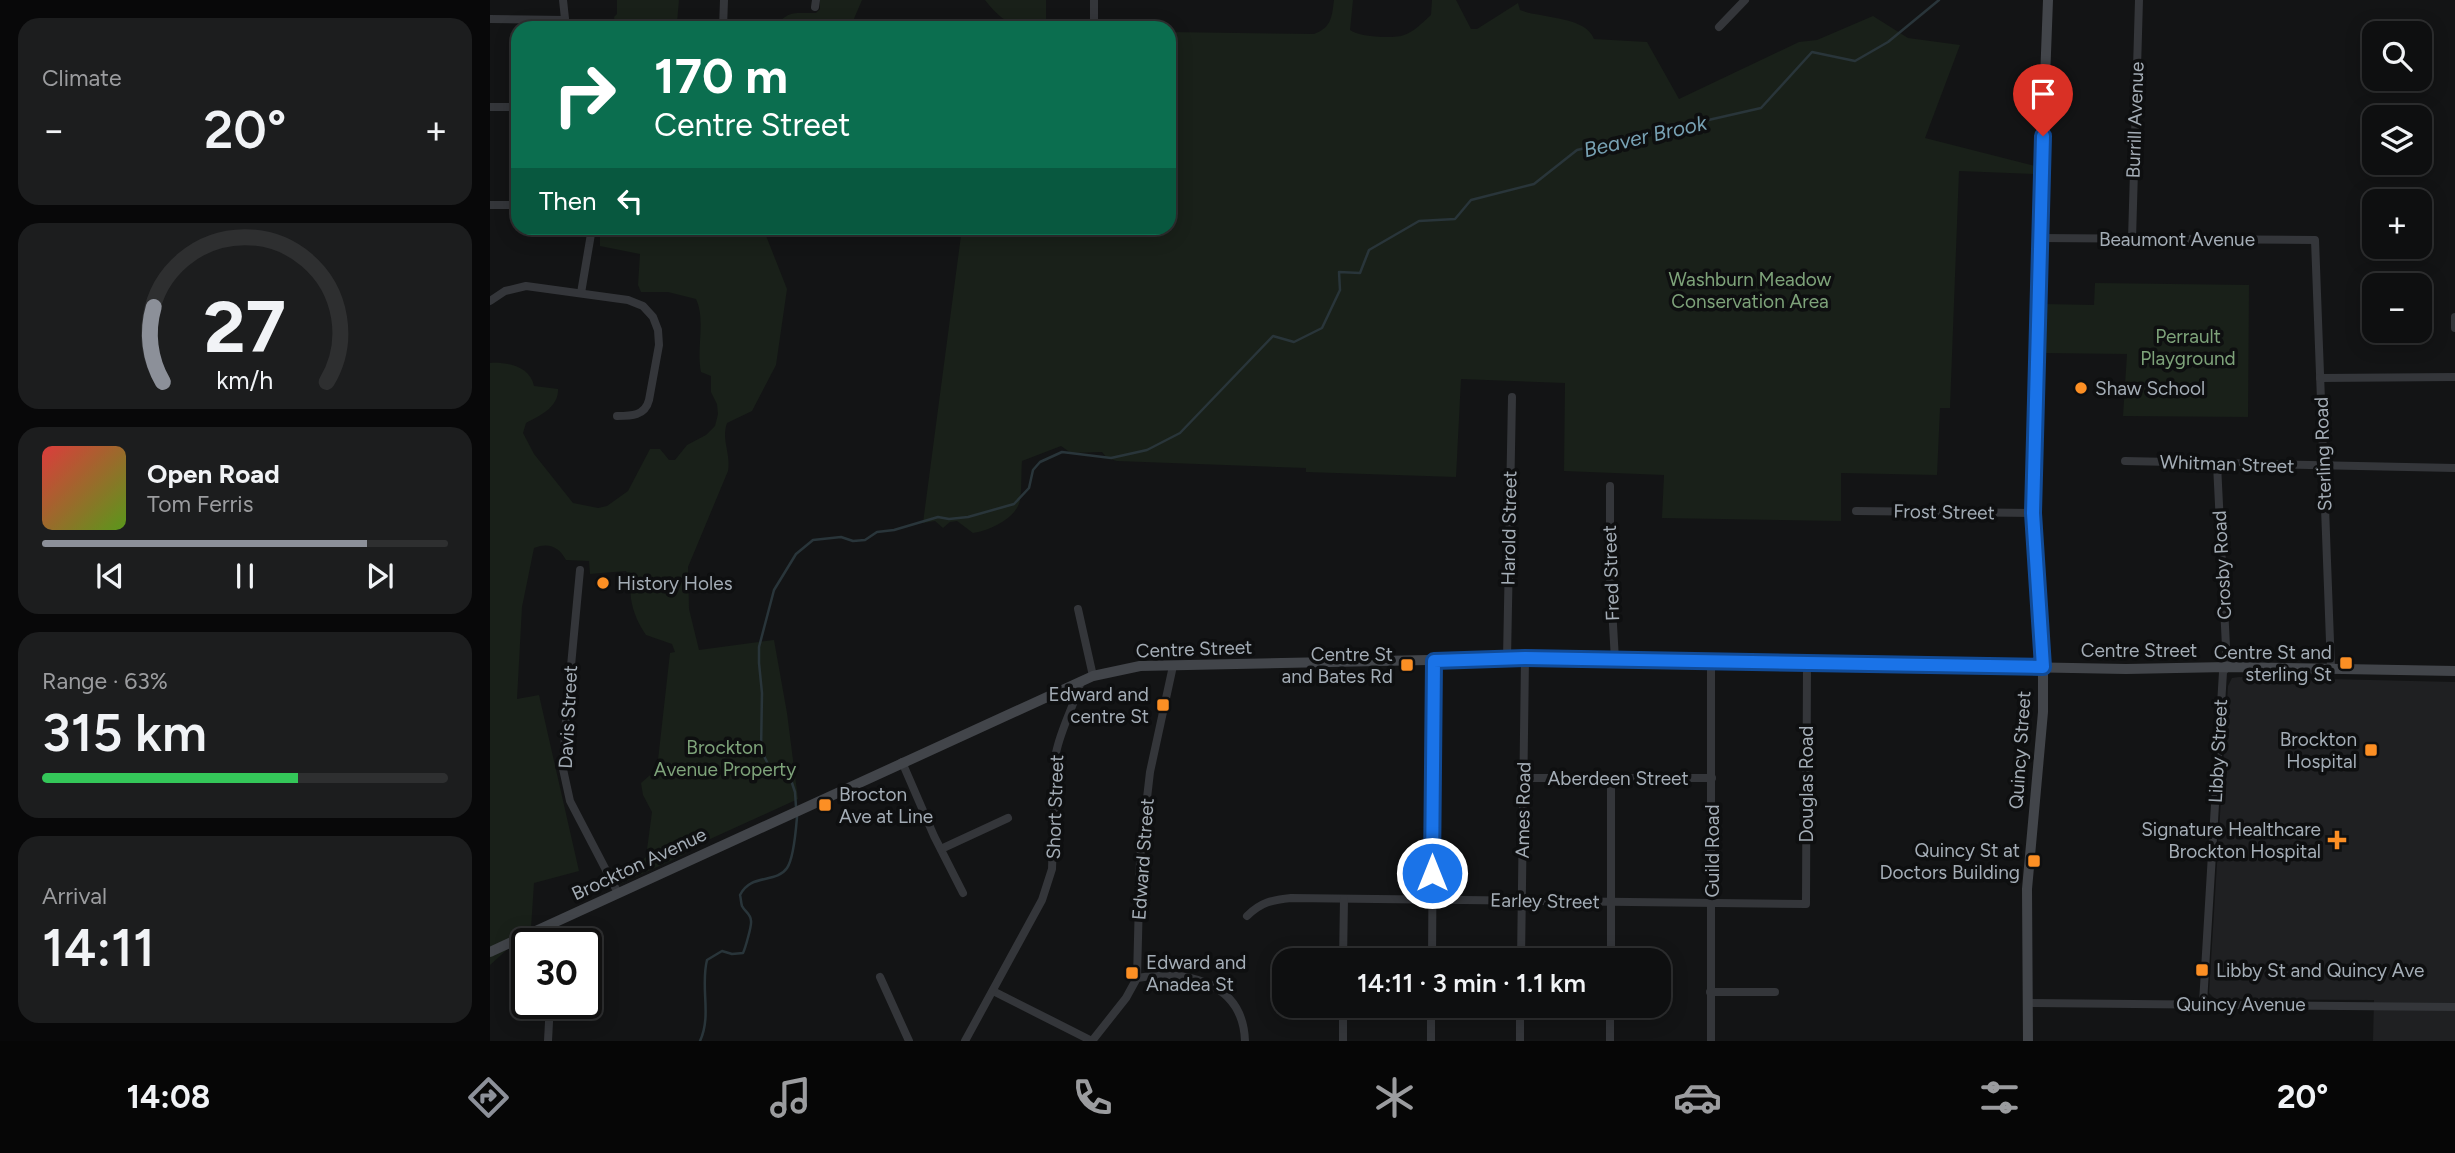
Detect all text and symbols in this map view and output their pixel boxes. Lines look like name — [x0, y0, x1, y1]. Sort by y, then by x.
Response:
map controls — [2362, 21, 2432, 343]
button: search — [2362, 21, 2432, 91]
text: 170 m — [654, 46, 788, 105]
icon: right — [539, 49, 630, 140]
street label: Burrill Avenue — [2121, 61, 2149, 179]
text: Climate — [42, 64, 121, 92]
pin — [2013, 64, 2073, 136]
icon: arrive — [2024, 75, 2062, 113]
text: 20° — [204, 99, 286, 161]
button: layers — [2362, 105, 2432, 175]
text: Centre Street — [654, 106, 850, 144]
text: − — [42, 107, 66, 153]
text: + — [424, 107, 448, 153]
water label: Beaver Brook — [1581, 109, 1710, 162]
icon: left — [611, 182, 649, 220]
text: Then — [539, 185, 597, 217]
button: + — [2362, 189, 2432, 259]
street label: Beaumont Avenue — [2099, 228, 2255, 251]
park label: Washburn Meadow Conservation Area — [1668, 268, 1832, 313]
button: − — [2362, 273, 2432, 343]
text: 27 — [204, 283, 286, 370]
park label: Perrault Playground — [2140, 325, 2236, 370]
text: km/h — [216, 365, 274, 395]
place label: Shaw School — [2095, 377, 2205, 400]
marker: Shaw School — [2073, 380, 2089, 396]
street label: Sterling Road — [2310, 396, 2336, 512]
street label: Whitman Street — [2159, 450, 2295, 478]
text: Open Road — [147, 458, 280, 490]
street label: Harold Street — [1497, 471, 1521, 585]
text: Tom Ferris — [147, 490, 253, 518]
street label: Frost Street — [1893, 500, 1995, 524]
street label: Crosby Road — [2208, 510, 2236, 620]
street label: Fred Street — [1598, 525, 1624, 621]
icon: previous — [91, 557, 129, 595]
icon: pause — [226, 557, 264, 595]
icon: next — [361, 557, 399, 595]
place label: History Holes — [617, 572, 733, 595]
marker: History Holes — [595, 575, 611, 591]
street label: Centre Street — [1135, 635, 1253, 663]
street label: Centre Street — [2081, 639, 2197, 662]
place label: Centre St and sterling St — [2214, 641, 2332, 686]
place label: Centre St and Bates Rd — [1281, 643, 1393, 688]
marker: Centre St and sterling St — [2338, 655, 2354, 671]
marker: Centre St and Bates Rd — [1399, 657, 1415, 673]
street label: Davis Street — [554, 665, 582, 769]
text: Range · 63% — [42, 667, 168, 695]
place label: Edward and centre St — [1049, 683, 1149, 728]
street label: Quincy Street — [2004, 690, 2036, 810]
marker: Edward and centre St — [1155, 697, 1171, 713]
street label: Libby Street — [2204, 698, 2232, 804]
text: 315 km — [42, 702, 207, 764]
street label: Douglas Road — [1795, 725, 1818, 843]
place label: Brockton Hospital — [2280, 728, 2357, 773]
park label: Brockton Avenue Property — [654, 736, 796, 781]
marker: Brockton Hospital — [2363, 742, 2379, 758]
street label: Short Street — [1042, 754, 1068, 860]
street label: Ames Road — [1511, 761, 1535, 859]
street label: Aberdeen Street — [1547, 767, 1689, 790]
place label: Brocton Ave at Line — [839, 783, 933, 828]
marker: Brocton Ave at Line — [817, 797, 833, 813]
street label: Edward Street — [1127, 797, 1159, 921]
street label: Guild Road — [1701, 804, 1724, 898]
place label: Signature Healthcare Brockton Hospital — [2141, 818, 2321, 863]
street label: Brockton Avenue — [568, 823, 710, 905]
marker: Signature Healthcare Brockton Hospital — [2327, 830, 2347, 850]
position arrow — [1395, 836, 1469, 910]
place label: Quincy St at Doctors Building — [1879, 839, 2020, 884]
marker: Quincy St at Doctors Building — [2026, 853, 2042, 869]
text: Arrival — [42, 882, 107, 910]
street label: Earley Street — [1490, 889, 1600, 913]
text: 14:11 — [42, 917, 155, 979]
speed limit sign: 30 — [511, 928, 602, 1019]
place label: Edward and Anadea St — [1146, 951, 1246, 996]
place label: Libby St and Quincy Ave — [2216, 959, 2424, 982]
marker: Libby St and Quincy Ave — [2194, 962, 2210, 978]
marker: Edward and Anadea St — [1124, 965, 1140, 981]
text: 14:11 · 3 min · 1.1 km — [1357, 967, 1586, 999]
street label: Quincy Avenue — [2176, 993, 2306, 1016]
icon: directions — [464, 1073, 513, 1122]
icon: music — [766, 1073, 815, 1122]
icon: phone — [1068, 1073, 1117, 1122]
icon: climate — [1370, 1073, 1419, 1122]
icon: car — [1673, 1073, 1722, 1122]
icon: filters — [1975, 1073, 2024, 1122]
text: 14:08 — [127, 1078, 210, 1116]
text: 20° — [2277, 1078, 2328, 1116]

